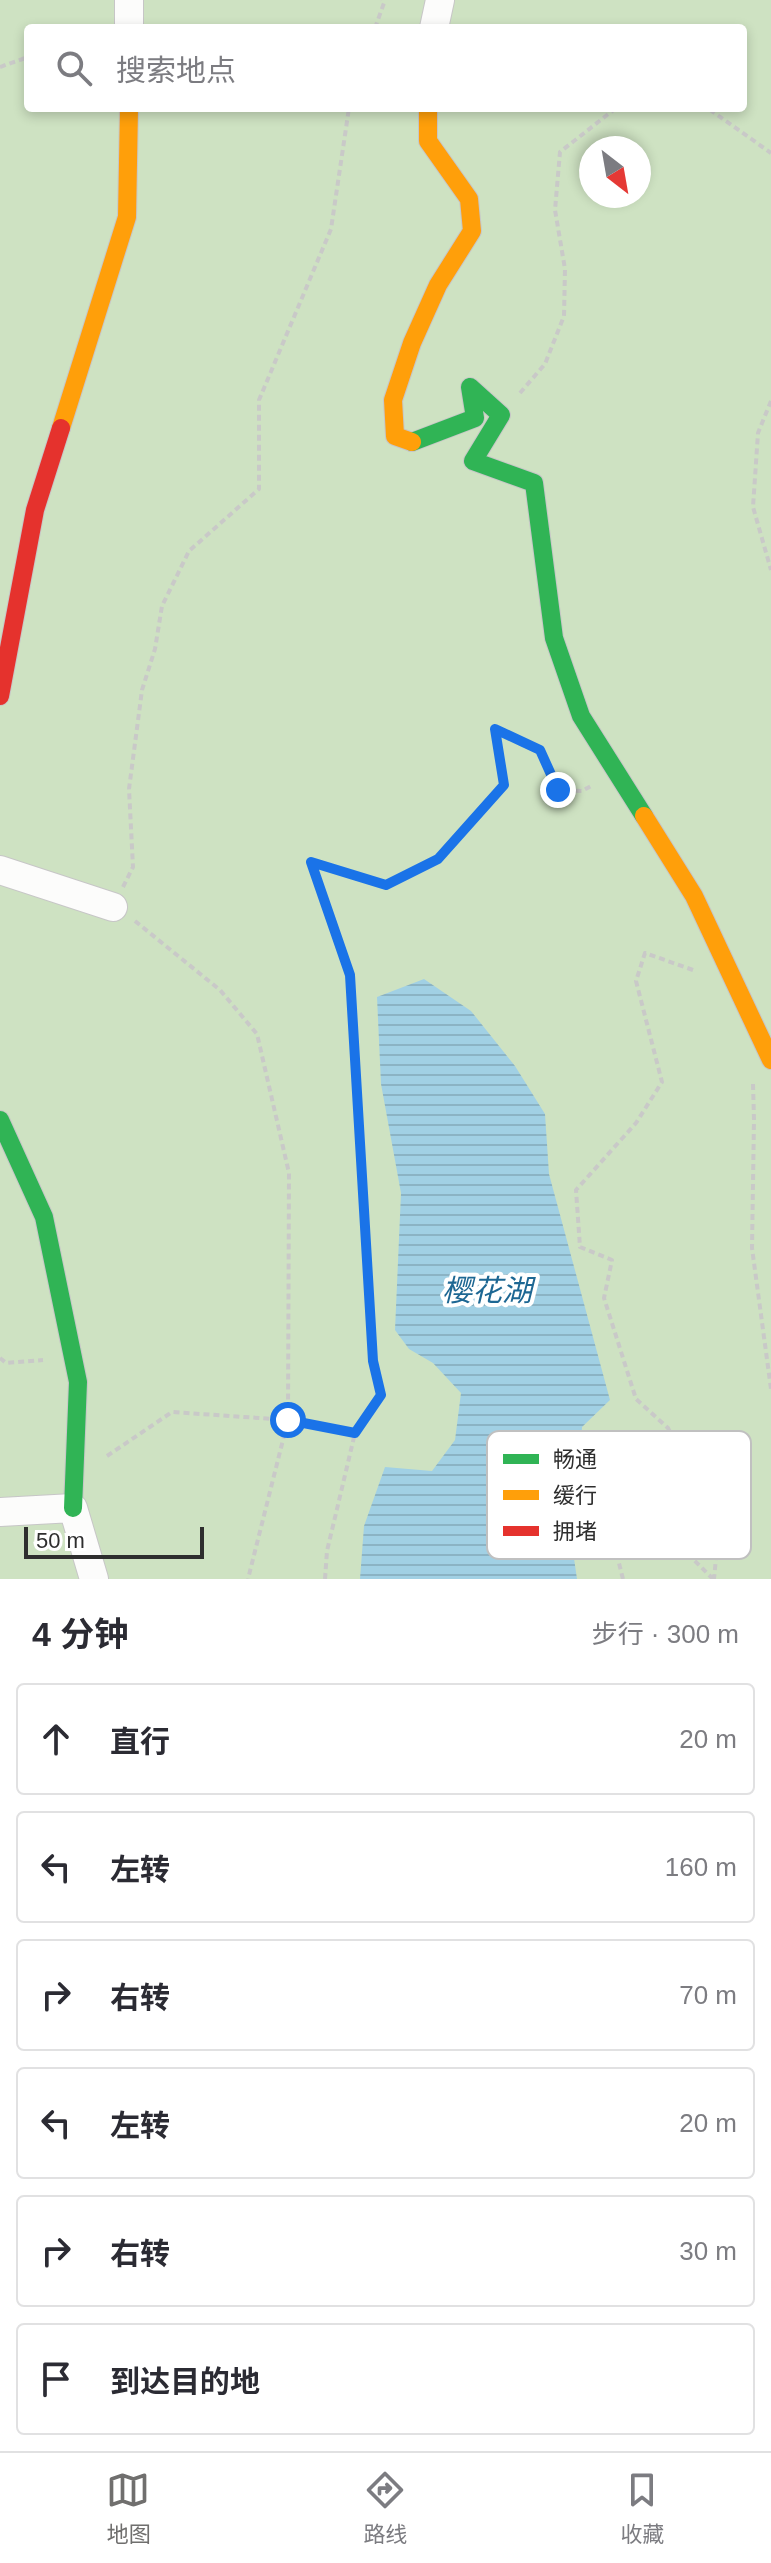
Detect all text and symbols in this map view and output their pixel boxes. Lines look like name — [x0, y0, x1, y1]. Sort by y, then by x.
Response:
search box — [24, 24, 747, 112]
icon: search — [52, 46, 96, 90]
text: 搜索地点 — [116, 54, 236, 87]
north arrow — [579, 136, 651, 208]
route end — [540, 772, 576, 808]
water label: 樱花湖 — [442, 1274, 536, 1307]
route start — [270, 1402, 306, 1438]
legend — [487, 1431, 751, 1559]
text: 畅通 — [553, 1447, 597, 1472]
text: 缓行 — [553, 1483, 597, 1508]
text: 拥堵 — [553, 1519, 597, 1544]
scale bar — [24, 1523, 204, 1559]
text: 50 m — [36, 1528, 85, 1553]
text: 4 分钟 — [32, 1615, 128, 1653]
text: 步行 · 300 m — [592, 1619, 739, 1649]
icon: ahead — [34, 1717, 78, 1761]
text: 20 m — [679, 1724, 737, 1754]
text: 直行 — [110, 1725, 170, 1758]
icon: left — [34, 1845, 78, 1889]
text: 160 m — [665, 1852, 737, 1882]
text: 左转 — [110, 1853, 170, 1886]
icon: right — [34, 1973, 78, 2017]
text: 70 m — [679, 1980, 737, 2010]
text: 右转 — [110, 1981, 170, 2014]
icon: left — [34, 2101, 78, 2145]
text: 20 m — [679, 2108, 737, 2138]
text: 左转 — [110, 2109, 170, 2142]
icon: right — [34, 2229, 78, 2273]
text: 30 m — [679, 2236, 737, 2266]
text: 右转 — [110, 2237, 170, 2270]
icon: arrive — [34, 2357, 78, 2401]
text: 到达目的地 — [110, 2365, 260, 2398]
tab: 地图 — [106, 2468, 151, 2548]
tab: 路线 — [363, 2468, 408, 2548]
tab: 收藏 — [620, 2468, 665, 2548]

